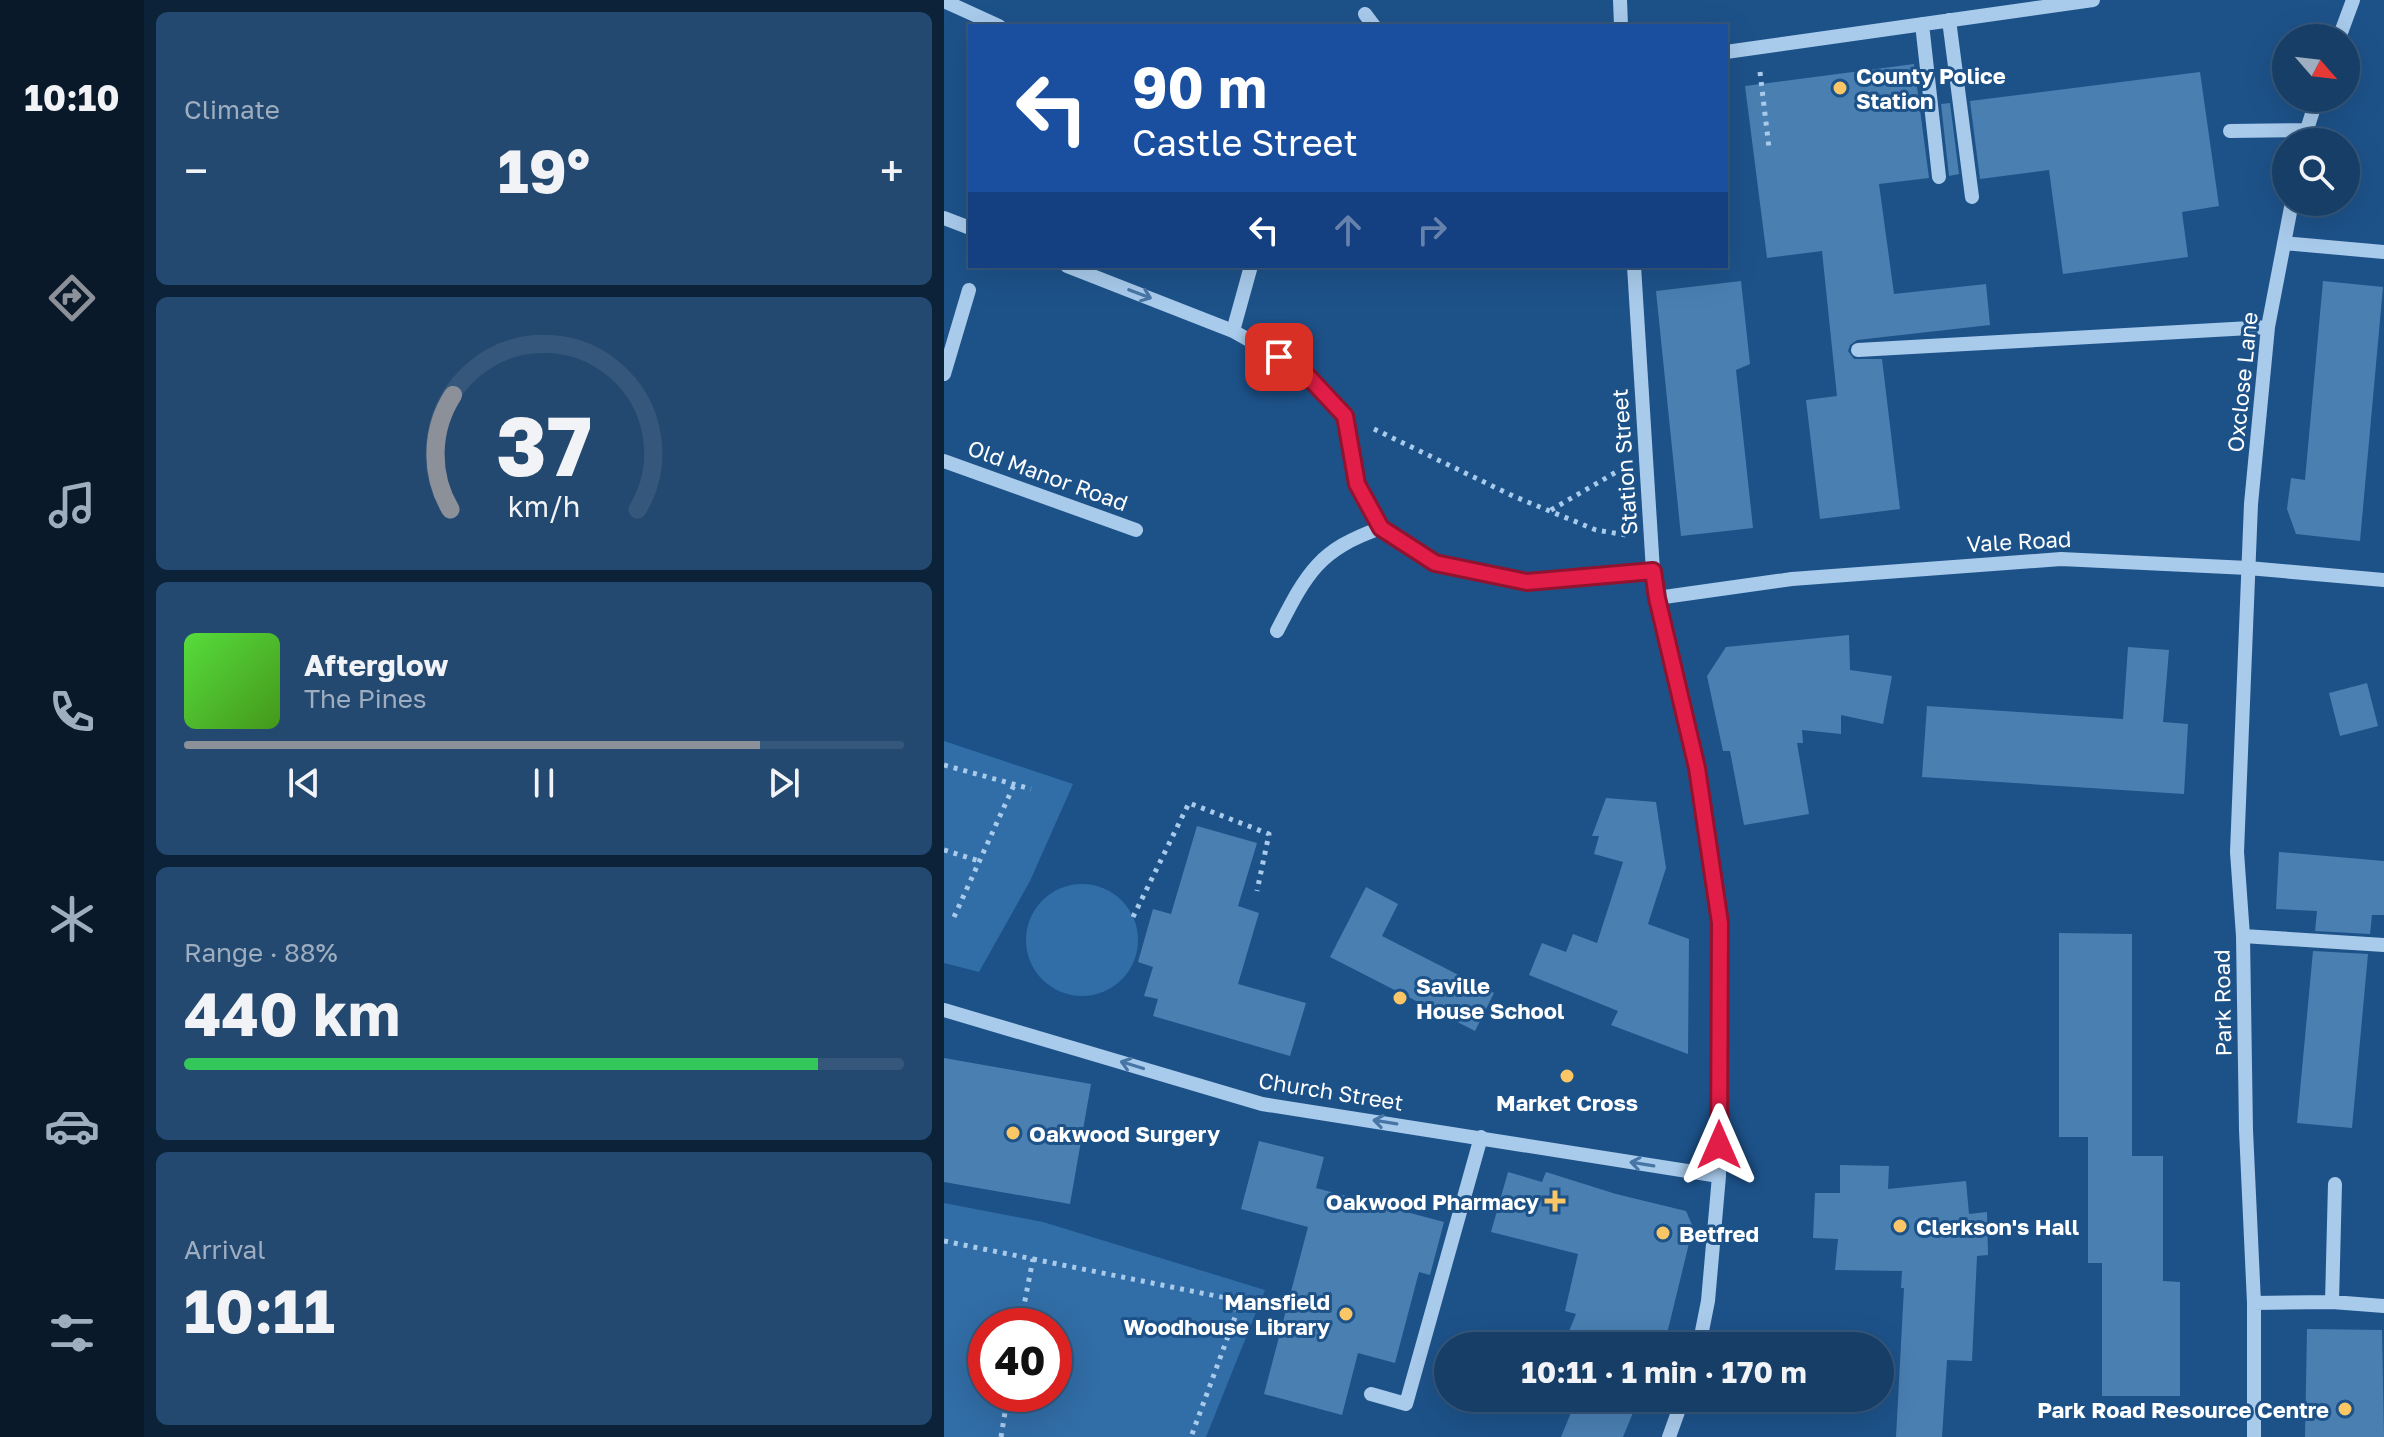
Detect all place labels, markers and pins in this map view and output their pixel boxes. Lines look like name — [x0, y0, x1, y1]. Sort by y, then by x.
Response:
place label: County Police Station — [1856, 62, 2006, 114]
marker: County Police Station — [1831, 79, 1849, 97]
pin — [1245, 323, 1313, 391]
place label: Saville House School — [1416, 972, 1564, 1024]
marker: Saville House School — [1391, 989, 1409, 1007]
marker: Market Cross — [1558, 1067, 1576, 1085]
place label: Market Cross — [1496, 1089, 1638, 1116]
place label: Oakwood Surgery — [1029, 1120, 1220, 1147]
marker: Oakwood Surgery — [1004, 1124, 1022, 1142]
place label: Oakwood Pharmacy — [1326, 1188, 1539, 1215]
marker: Oakwood Pharmacy — [1546, 1192, 1564, 1210]
place label: Clerkson's Hall — [1916, 1213, 2079, 1240]
marker: Clerkson's Hall — [1891, 1217, 1909, 1235]
place label: Betfred — [1679, 1220, 1759, 1247]
marker: Betfred — [1654, 1224, 1672, 1242]
place label: Mansfield Woodhouse Library — [1123, 1288, 1330, 1340]
marker: Mansfield Woodhouse Library — [1337, 1305, 1355, 1323]
place label: Park Road Resource Centre — [2037, 1396, 2329, 1423]
marker: Park Road Resource Centre — [2336, 1400, 2354, 1418]

